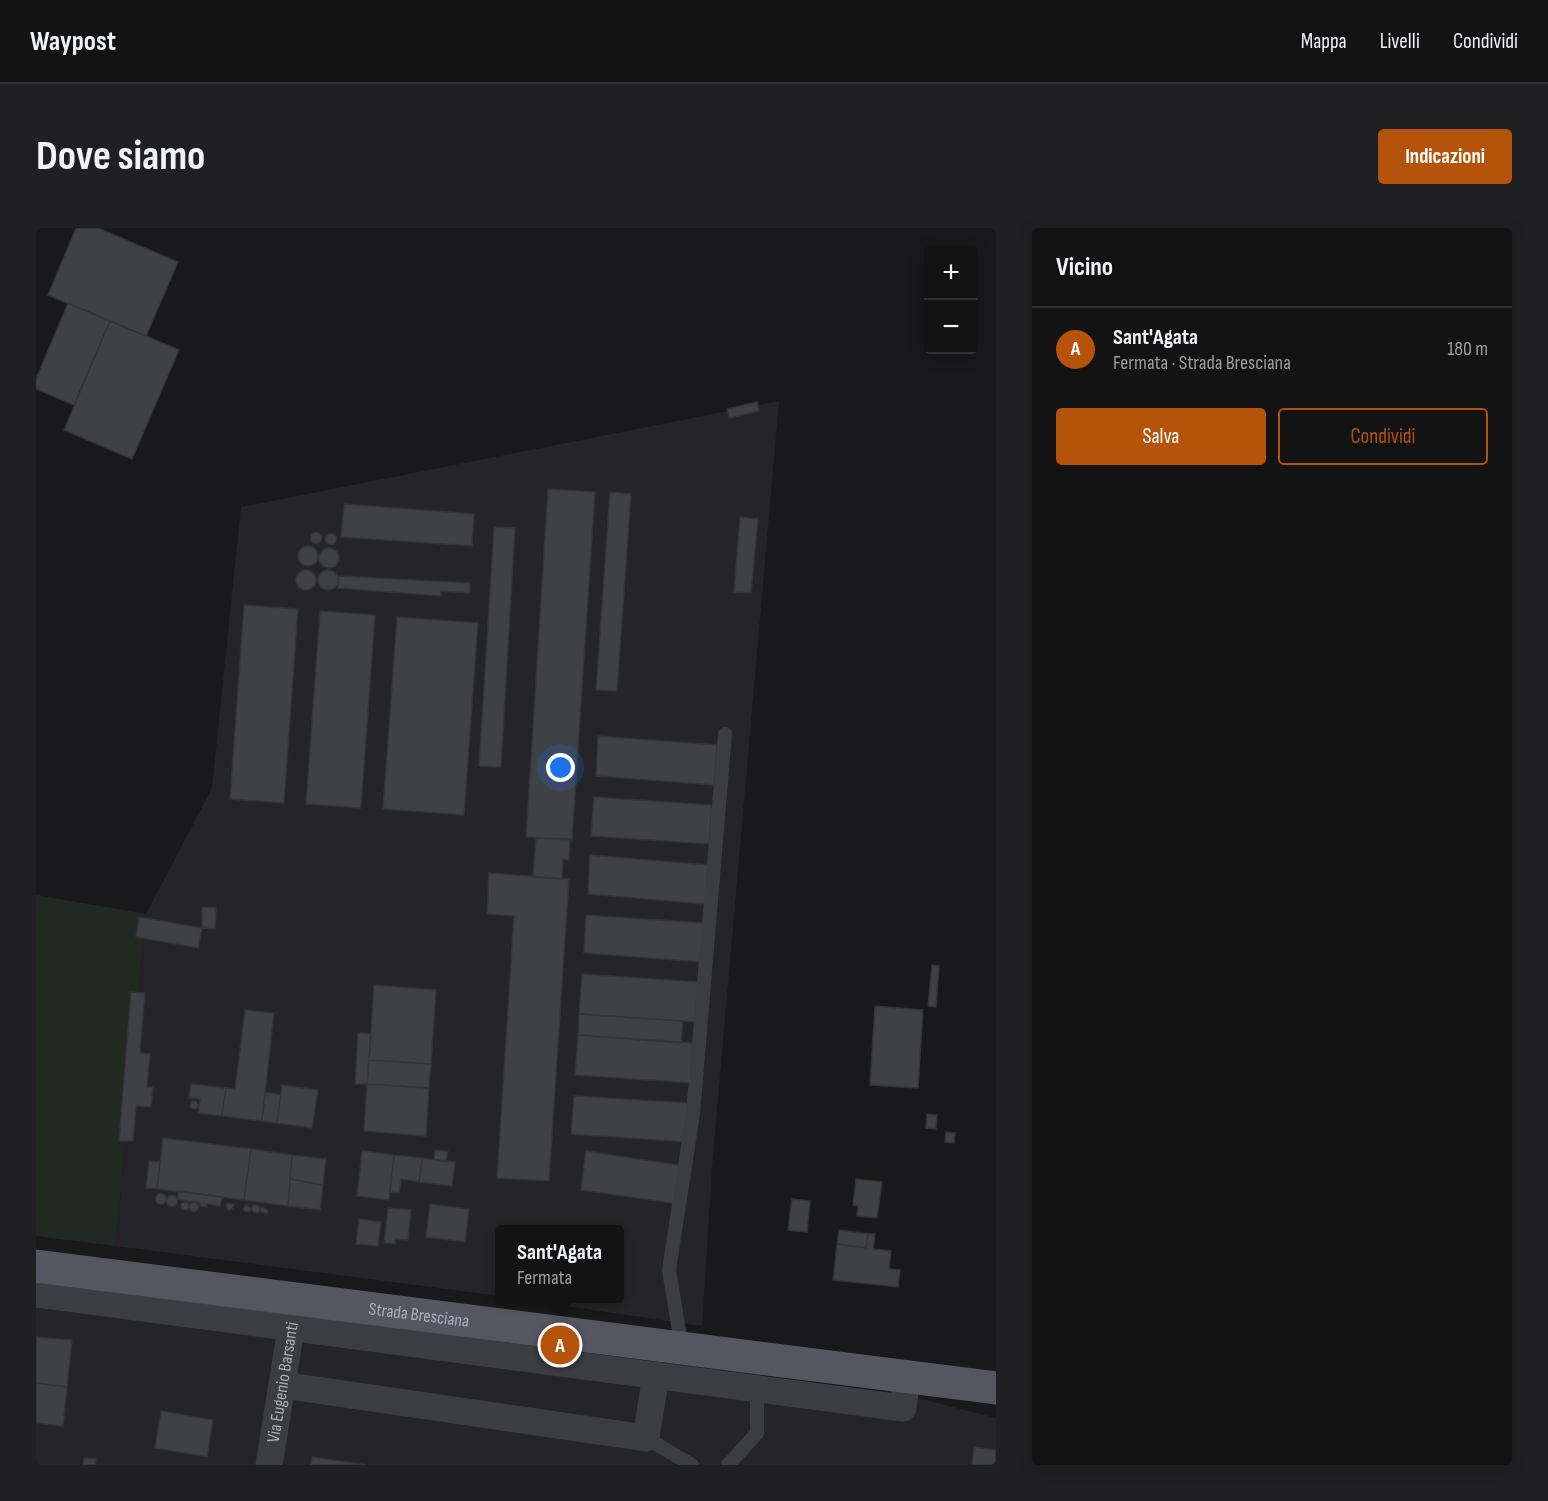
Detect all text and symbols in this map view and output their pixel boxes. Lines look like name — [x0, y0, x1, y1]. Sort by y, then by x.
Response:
text: Waypost — [30, 25, 116, 58]
text: Mappa — [1301, 29, 1347, 54]
text: Livelli — [1380, 29, 1420, 54]
text: Condividi — [1453, 29, 1518, 54]
button: Indicazioni — [1378, 129, 1512, 184]
text: Dove siamo — [36, 131, 205, 182]
map controls — [924, 246, 978, 354]
button: + — [924, 246, 978, 300]
text: Vicino — [1056, 252, 1113, 283]
button: − — [924, 300, 978, 354]
text: Sant'Agata — [1113, 324, 1198, 351]
text: A — [1071, 337, 1080, 361]
text: 180 m — [1447, 337, 1488, 361]
text: Fermata · Strada Bresciana — [1113, 351, 1291, 375]
button: Salva — [1056, 408, 1266, 465]
button: Condividi — [1278, 408, 1488, 465]
your location — [546, 753, 575, 782]
popup — [495, 1225, 624, 1303]
text: Sant'Agata — [517, 1239, 602, 1266]
text: Fermata — [517, 1266, 572, 1290]
street label: Strada Bresciana — [367, 1298, 470, 1331]
street label: Via Eugenio Barsanti — [262, 1320, 302, 1444]
pin: A — [540, 1322, 580, 1368]

